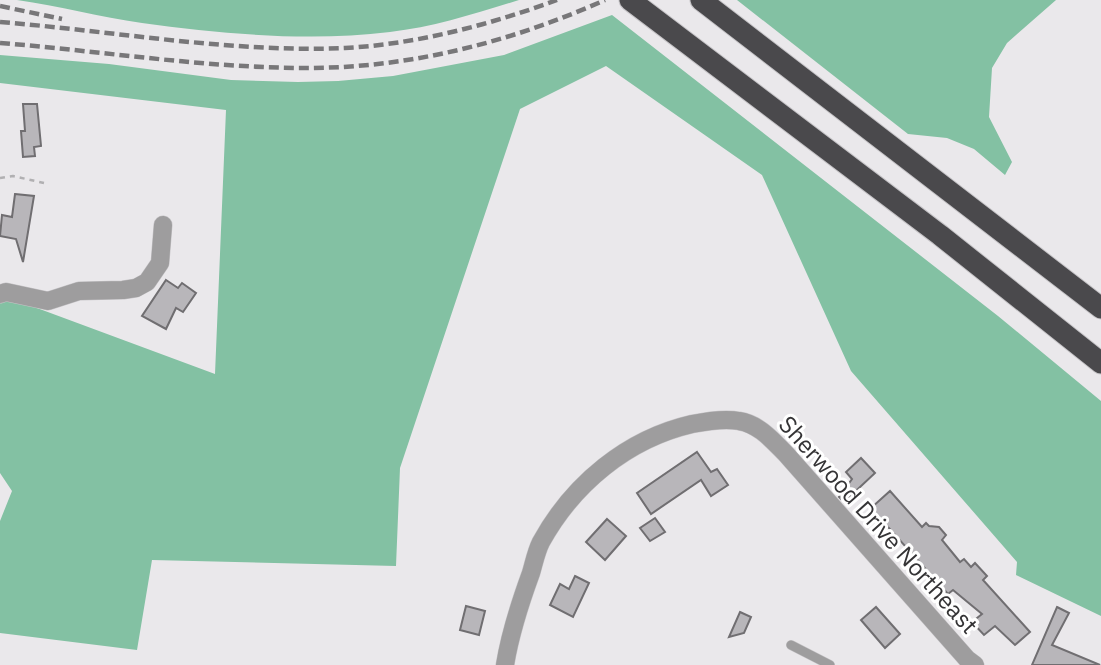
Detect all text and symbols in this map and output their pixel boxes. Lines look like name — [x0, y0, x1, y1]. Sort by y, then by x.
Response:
street label: Sherwood Drive Northeast — [772, 408, 985, 640]

